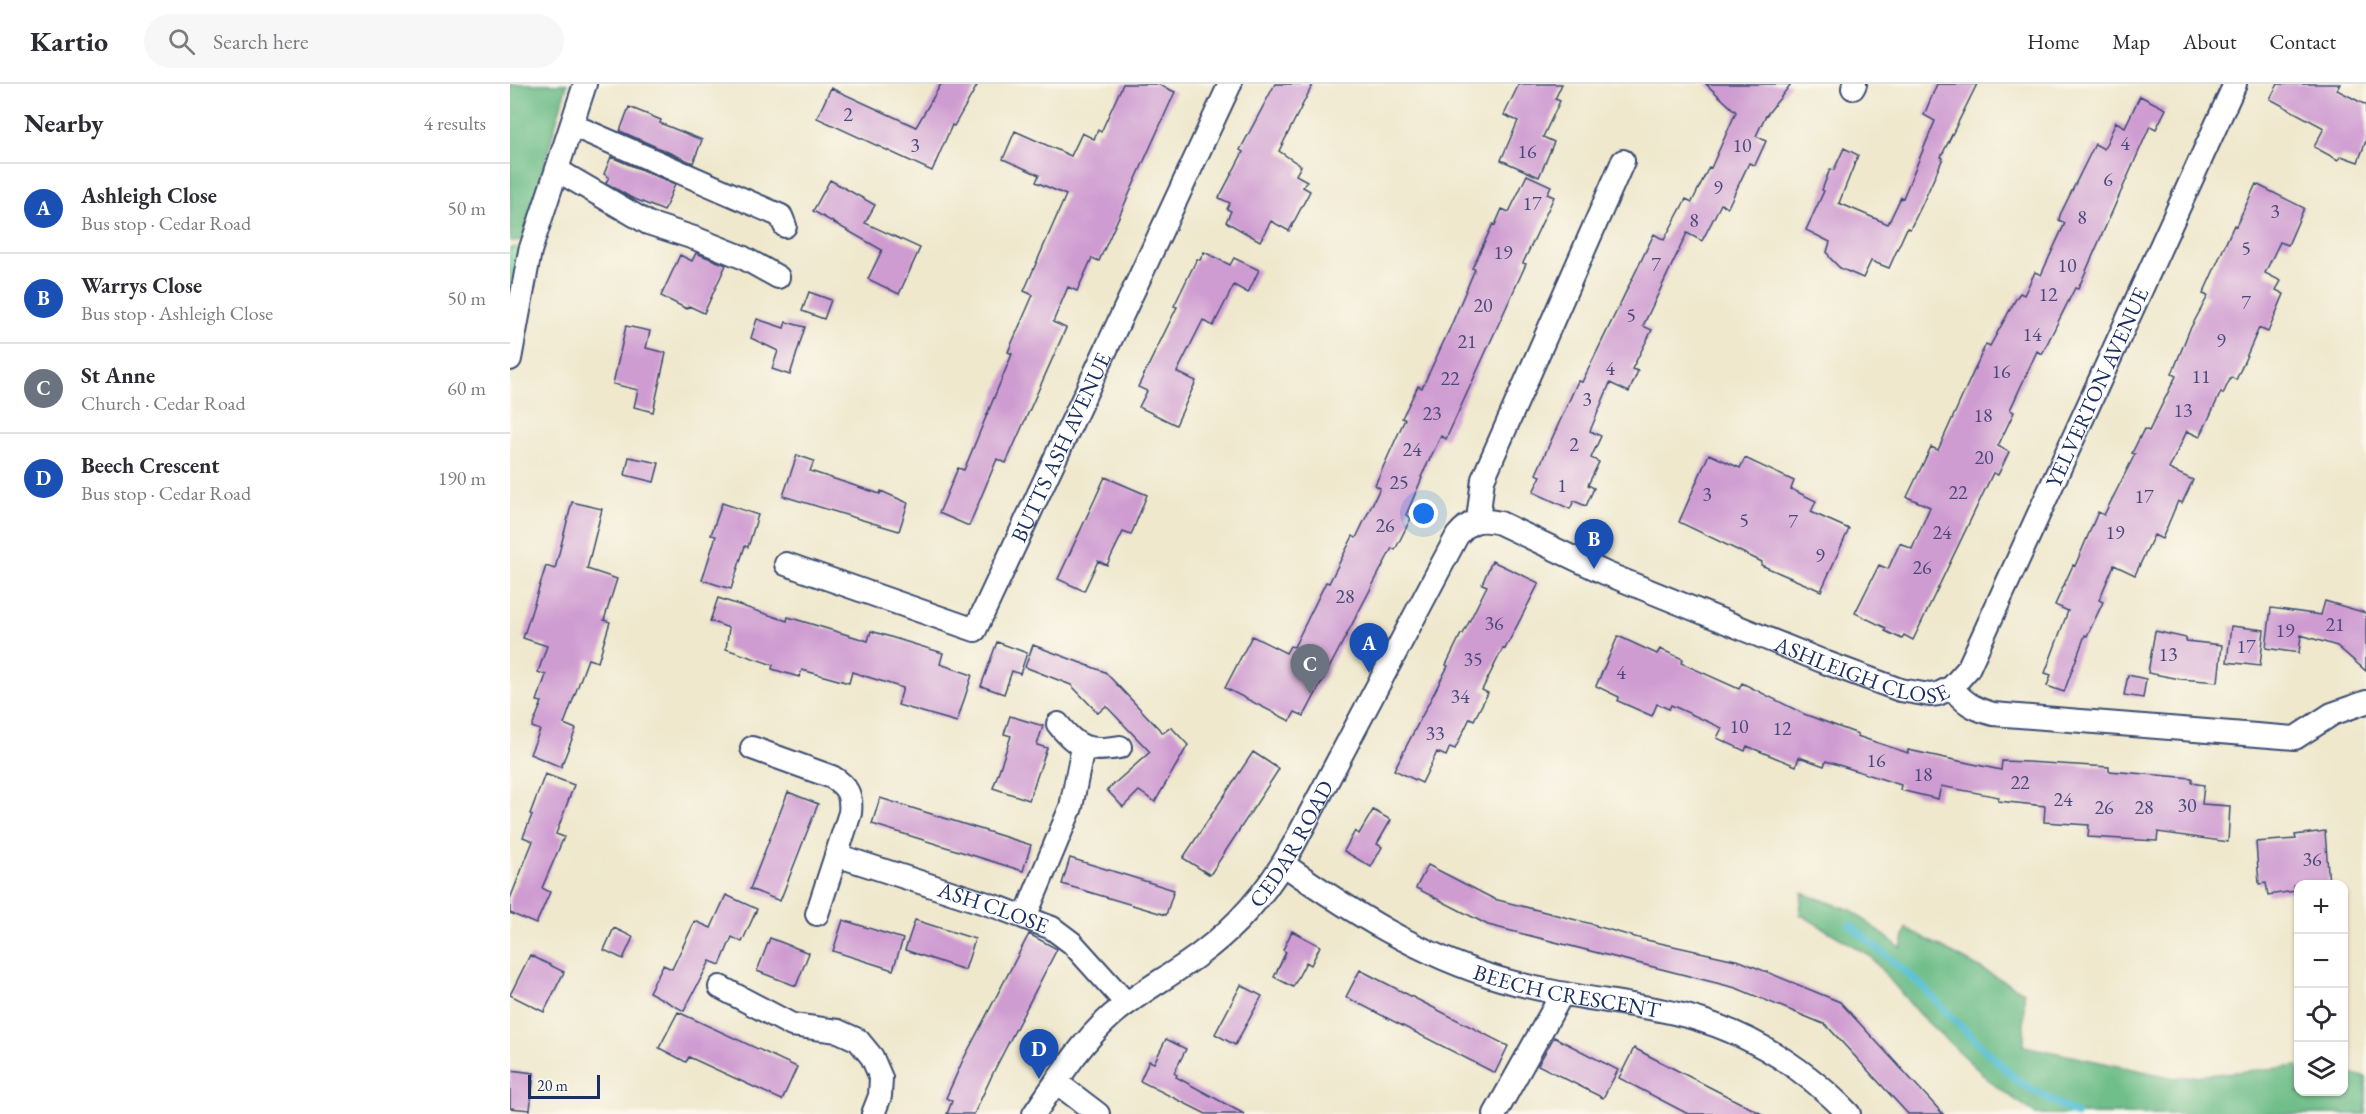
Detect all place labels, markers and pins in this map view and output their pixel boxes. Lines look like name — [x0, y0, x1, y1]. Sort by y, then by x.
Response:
pin: B — [1574, 520, 1614, 569]
pin: A — [1350, 624, 1388, 673]
pin: C — [1290, 644, 1330, 694]
pin: D — [1020, 1030, 1058, 1079]

